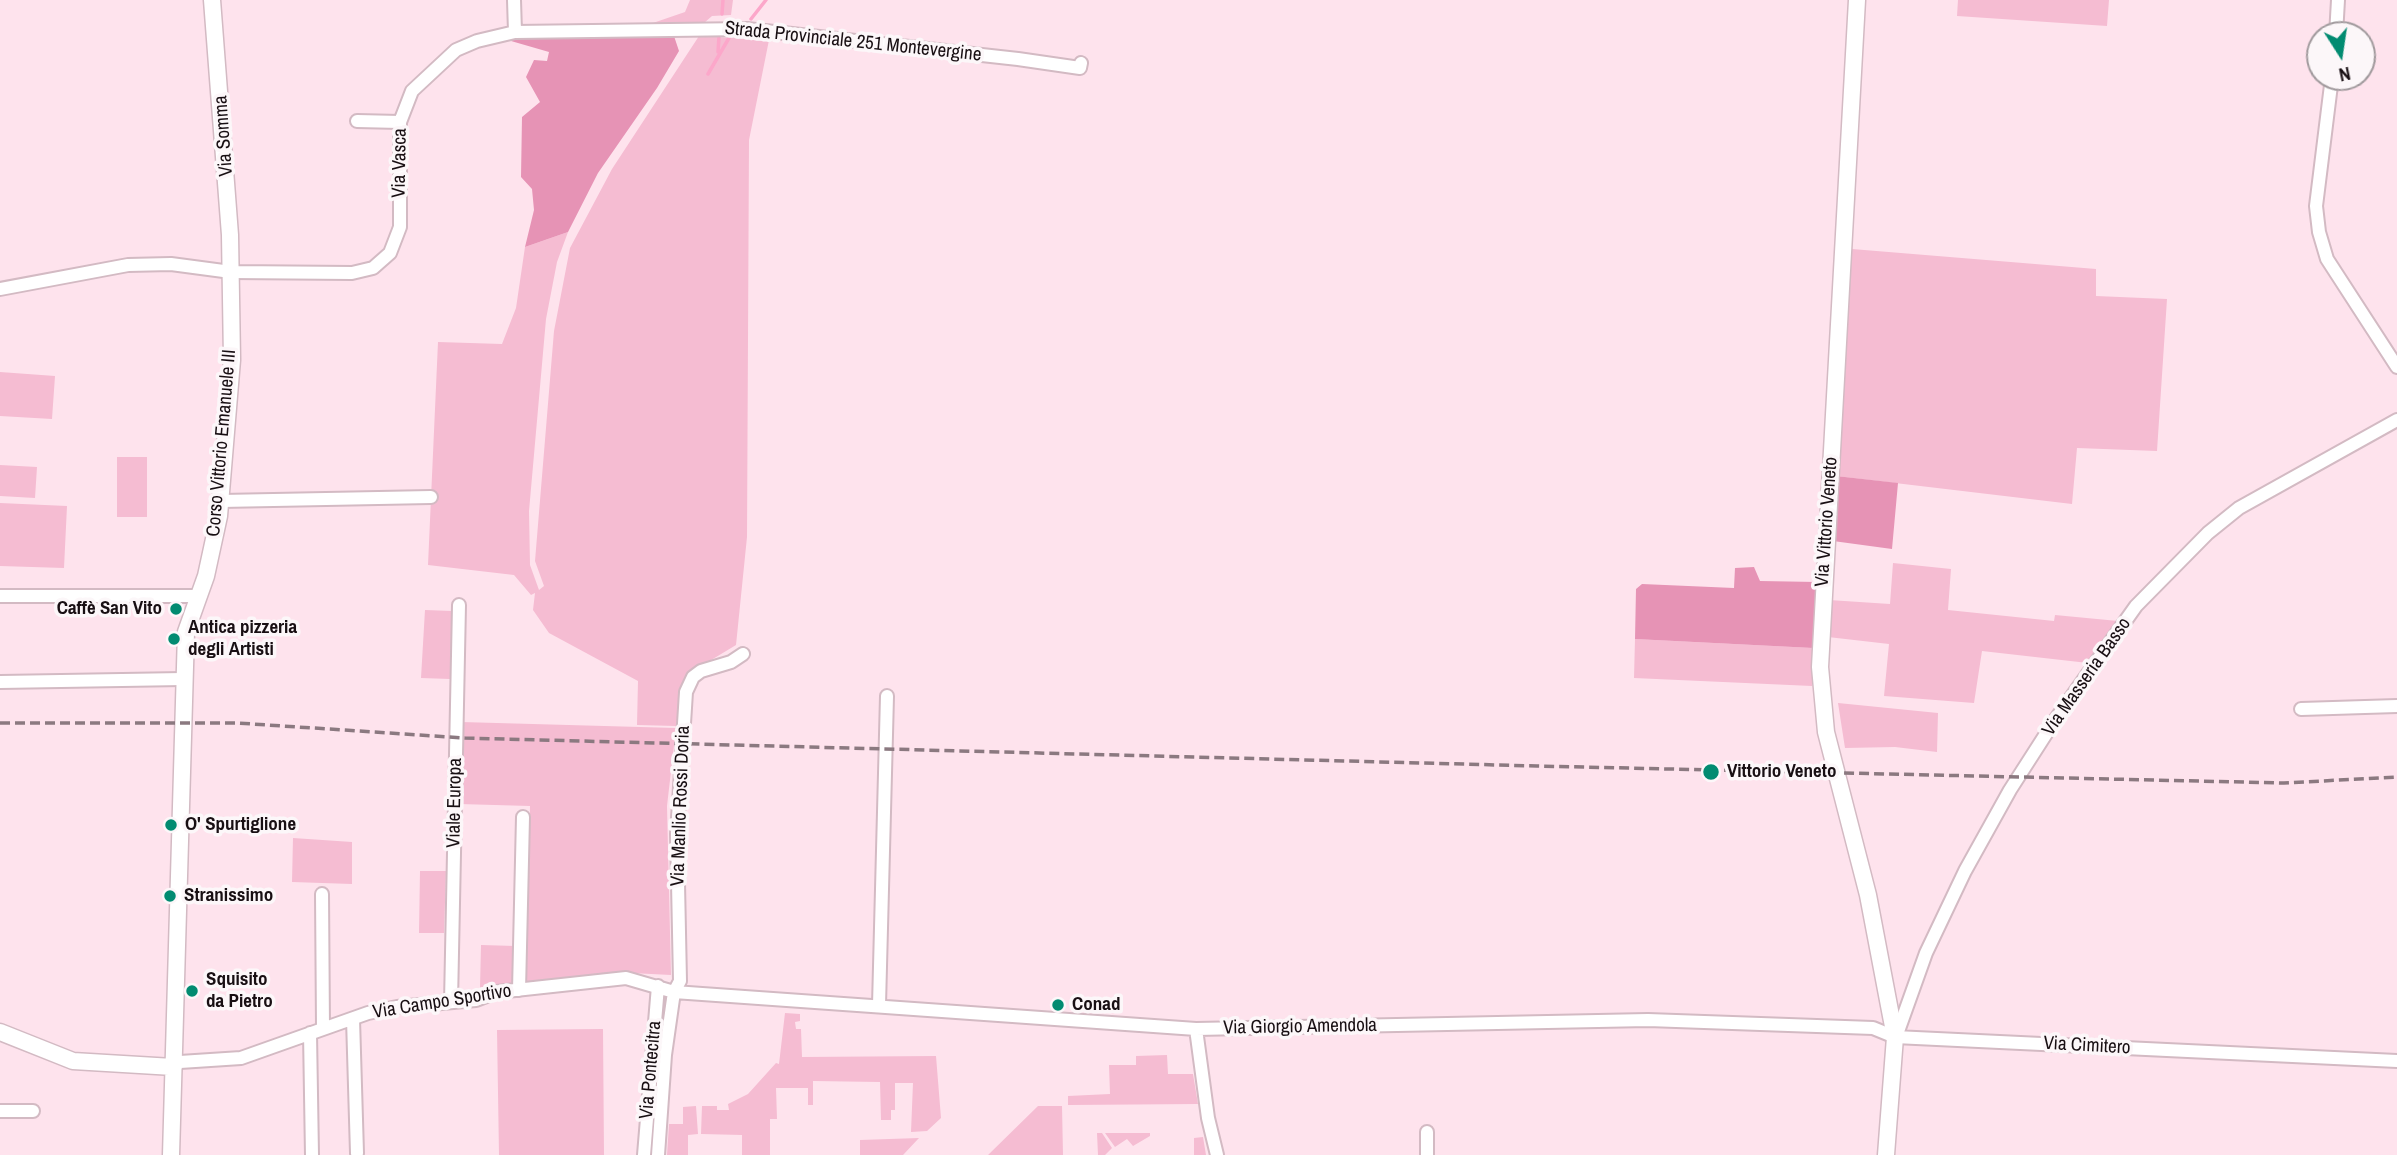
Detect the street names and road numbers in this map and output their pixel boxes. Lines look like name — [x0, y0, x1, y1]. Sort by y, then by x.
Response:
street label: Strada Provinciale 251 Montevergine — [723, 17, 983, 67]
street label: Via Somma — [210, 95, 238, 177]
street label: Via Vasca — [388, 128, 412, 198]
street label: Corso Vittorio Emanuele III — [202, 349, 242, 537]
street label: Via Vittorio Veneto — [1811, 456, 1843, 588]
street label: Via Masseria Basso — [2038, 613, 2136, 741]
street label: Via Manlio Rossi Doria — [667, 725, 695, 887]
street label: Viale Europa — [443, 758, 467, 848]
street label: Via Campo Sportivo — [371, 980, 513, 1024]
street label: Via Giorgio Amendola — [1223, 1014, 1377, 1040]
street label: Via Pontecitra — [635, 1020, 667, 1120]
street label: Via Cimitero — [2043, 1032, 2131, 1060]

